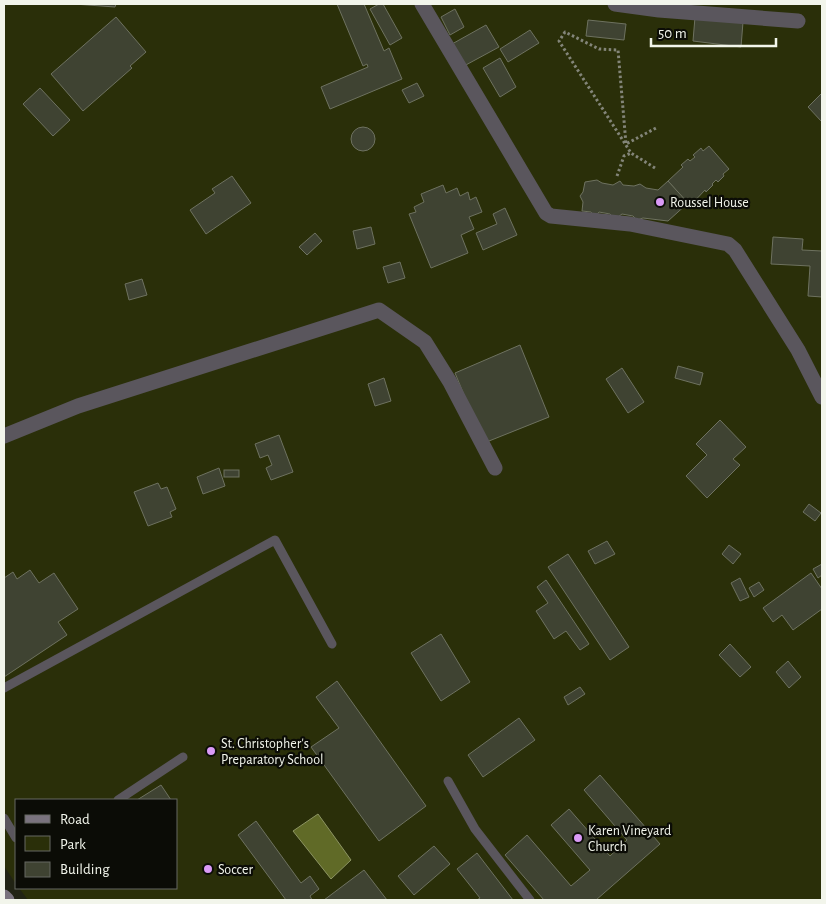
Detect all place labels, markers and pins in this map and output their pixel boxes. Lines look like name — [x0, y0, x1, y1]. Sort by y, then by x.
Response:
marker: Roussel House — [654, 196, 666, 208]
place label: Roussel House — [670, 196, 749, 210]
place label: St. Christopher's Preparatory School — [221, 737, 324, 767]
marker: St. Christopher's Preparatory School — [205, 745, 217, 757]
place label: Karen Vineyard Church — [588, 824, 671, 854]
marker: Karen Vineyard Church — [572, 832, 584, 844]
marker: Soccer — [202, 863, 214, 875]
place label: Soccer — [218, 863, 253, 877]

